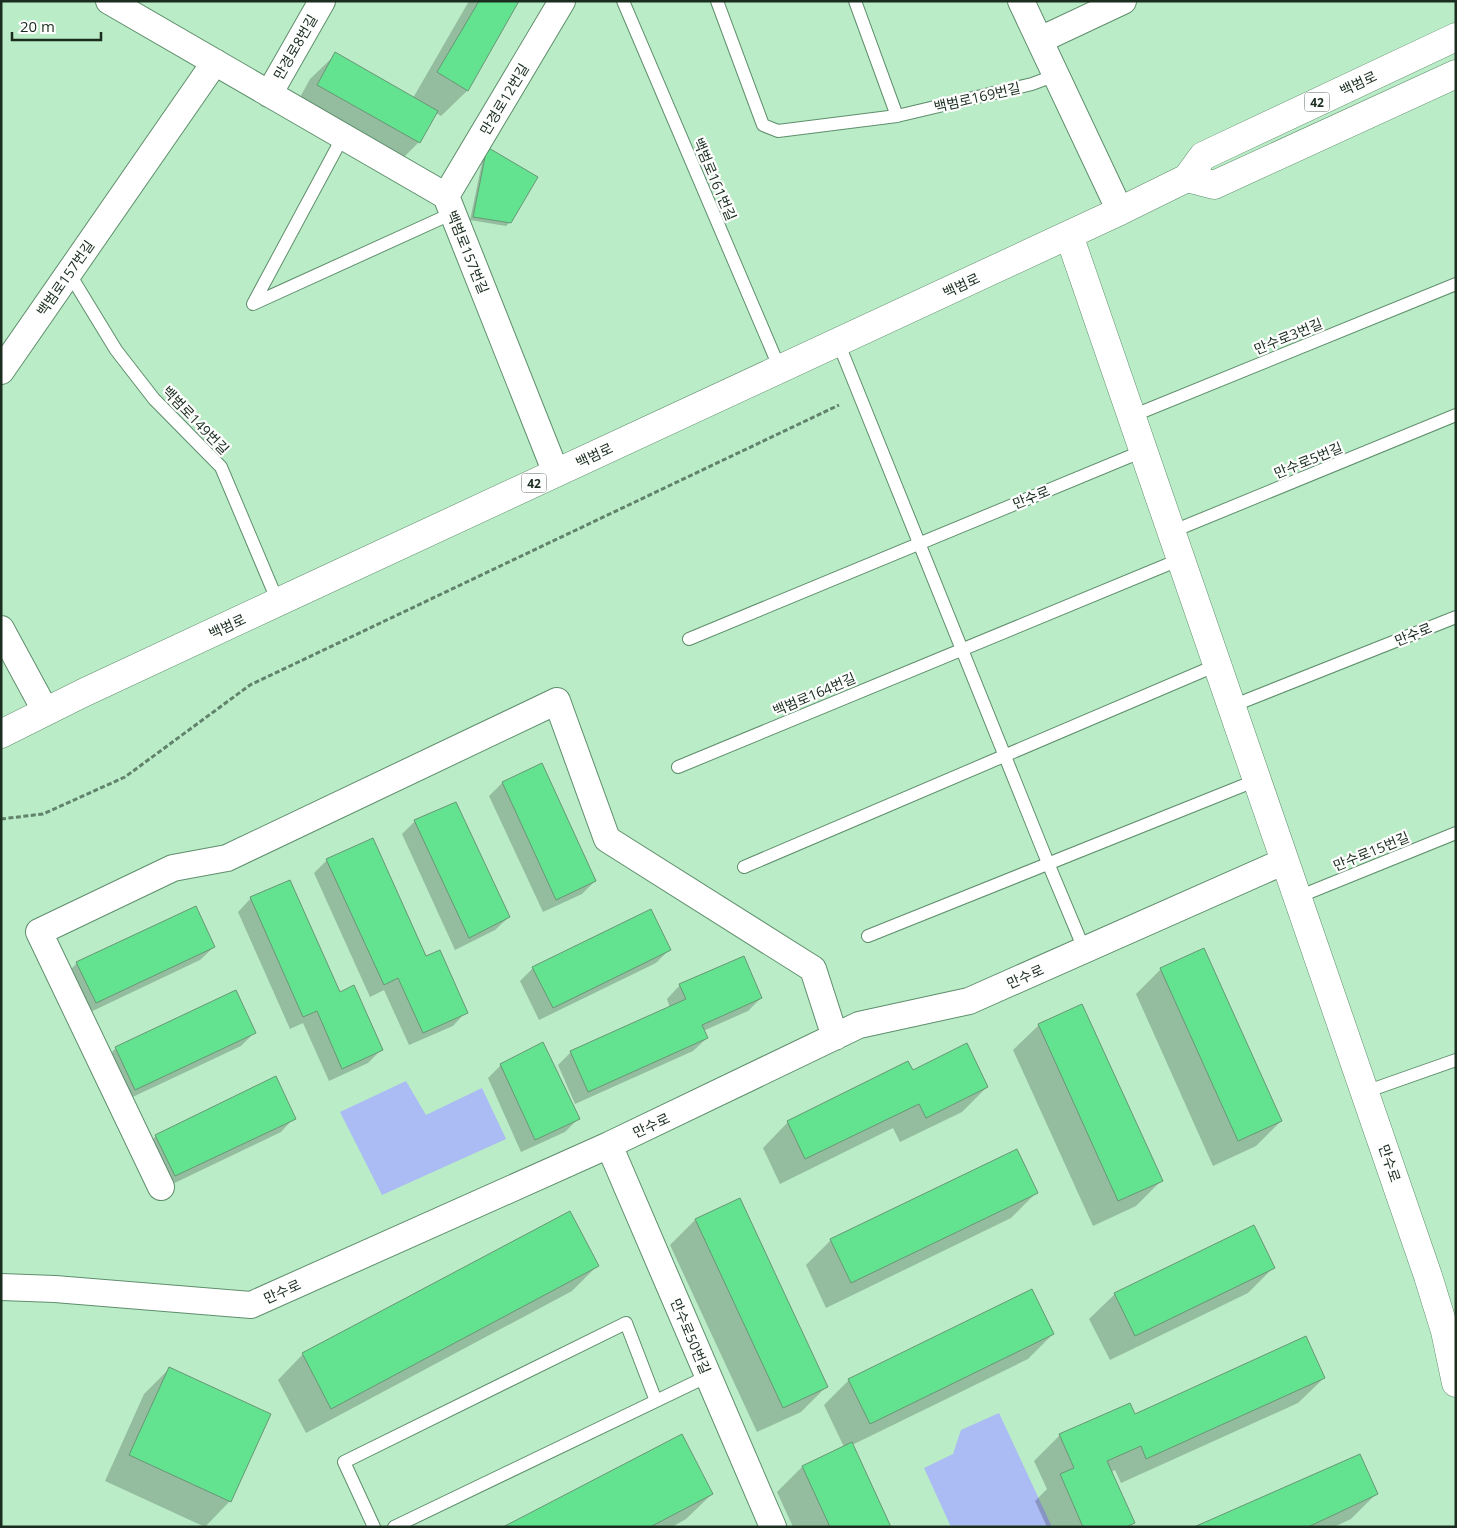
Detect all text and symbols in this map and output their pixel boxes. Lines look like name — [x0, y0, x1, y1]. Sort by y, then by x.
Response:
scale bar — [12, 10, 101, 42]
street label: 만경로8번길 — [269, 11, 321, 83]
text: 20 m — [20, 16, 55, 36]
street label: 만경로12번길 — [475, 60, 533, 138]
street label: 백범로 — [1336, 66, 1380, 100]
street label: 백범로169번길 — [932, 78, 1022, 116]
road number: 42 — [1304, 92, 1330, 111]
street label: 백범로161번길 — [689, 135, 741, 223]
street label: 백범로157번길 — [443, 207, 493, 297]
street label: 백범로157번길 — [32, 236, 98, 320]
street label: 백범로 — [939, 268, 983, 302]
street label: 만수로3번길 — [1251, 314, 1325, 358]
street label: 백범로149번길 — [158, 382, 234, 458]
street label: 백범로 — [572, 438, 616, 472]
street label: 만수로5번길 — [1271, 438, 1345, 482]
road number: 42 — [522, 473, 546, 492]
street label: 만수로 — [1010, 481, 1053, 513]
street label: 백범로 — [205, 609, 249, 643]
street label: 만수로 — [1392, 618, 1435, 650]
street label: 백범로164번길 — [770, 668, 858, 720]
street label: 만수로15번길 — [1330, 827, 1412, 875]
street label: 만수로 — [1003, 959, 1047, 993]
street label: 만수로 — [629, 1108, 673, 1142]
street label: 만수로 — [1375, 1142, 1405, 1184]
street label: 만수로 — [260, 1274, 304, 1308]
street label: 만수로50번길 — [667, 1295, 715, 1377]

